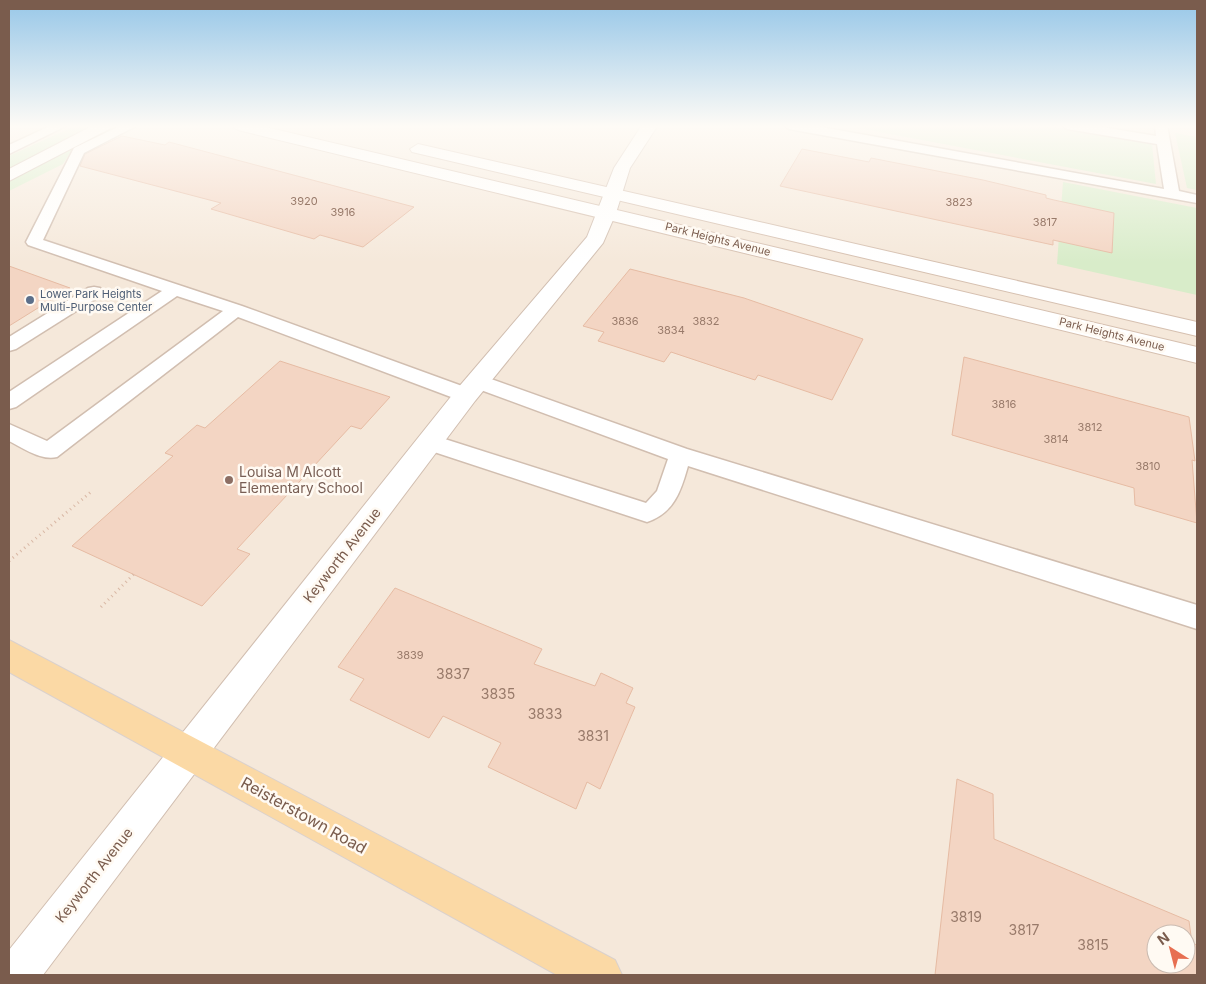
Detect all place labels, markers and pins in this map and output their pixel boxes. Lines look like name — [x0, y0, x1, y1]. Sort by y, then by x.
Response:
place label: Lower Park Heights Multi-Purpose Center — [40, 287, 152, 314]
marker: Lower Park Heights Multi-Purpose Center — [24, 294, 36, 306]
place label: Louisa M Alcott Elementary School — [239, 463, 363, 496]
marker: Louisa M Alcott Elementary School — [223, 474, 235, 486]

